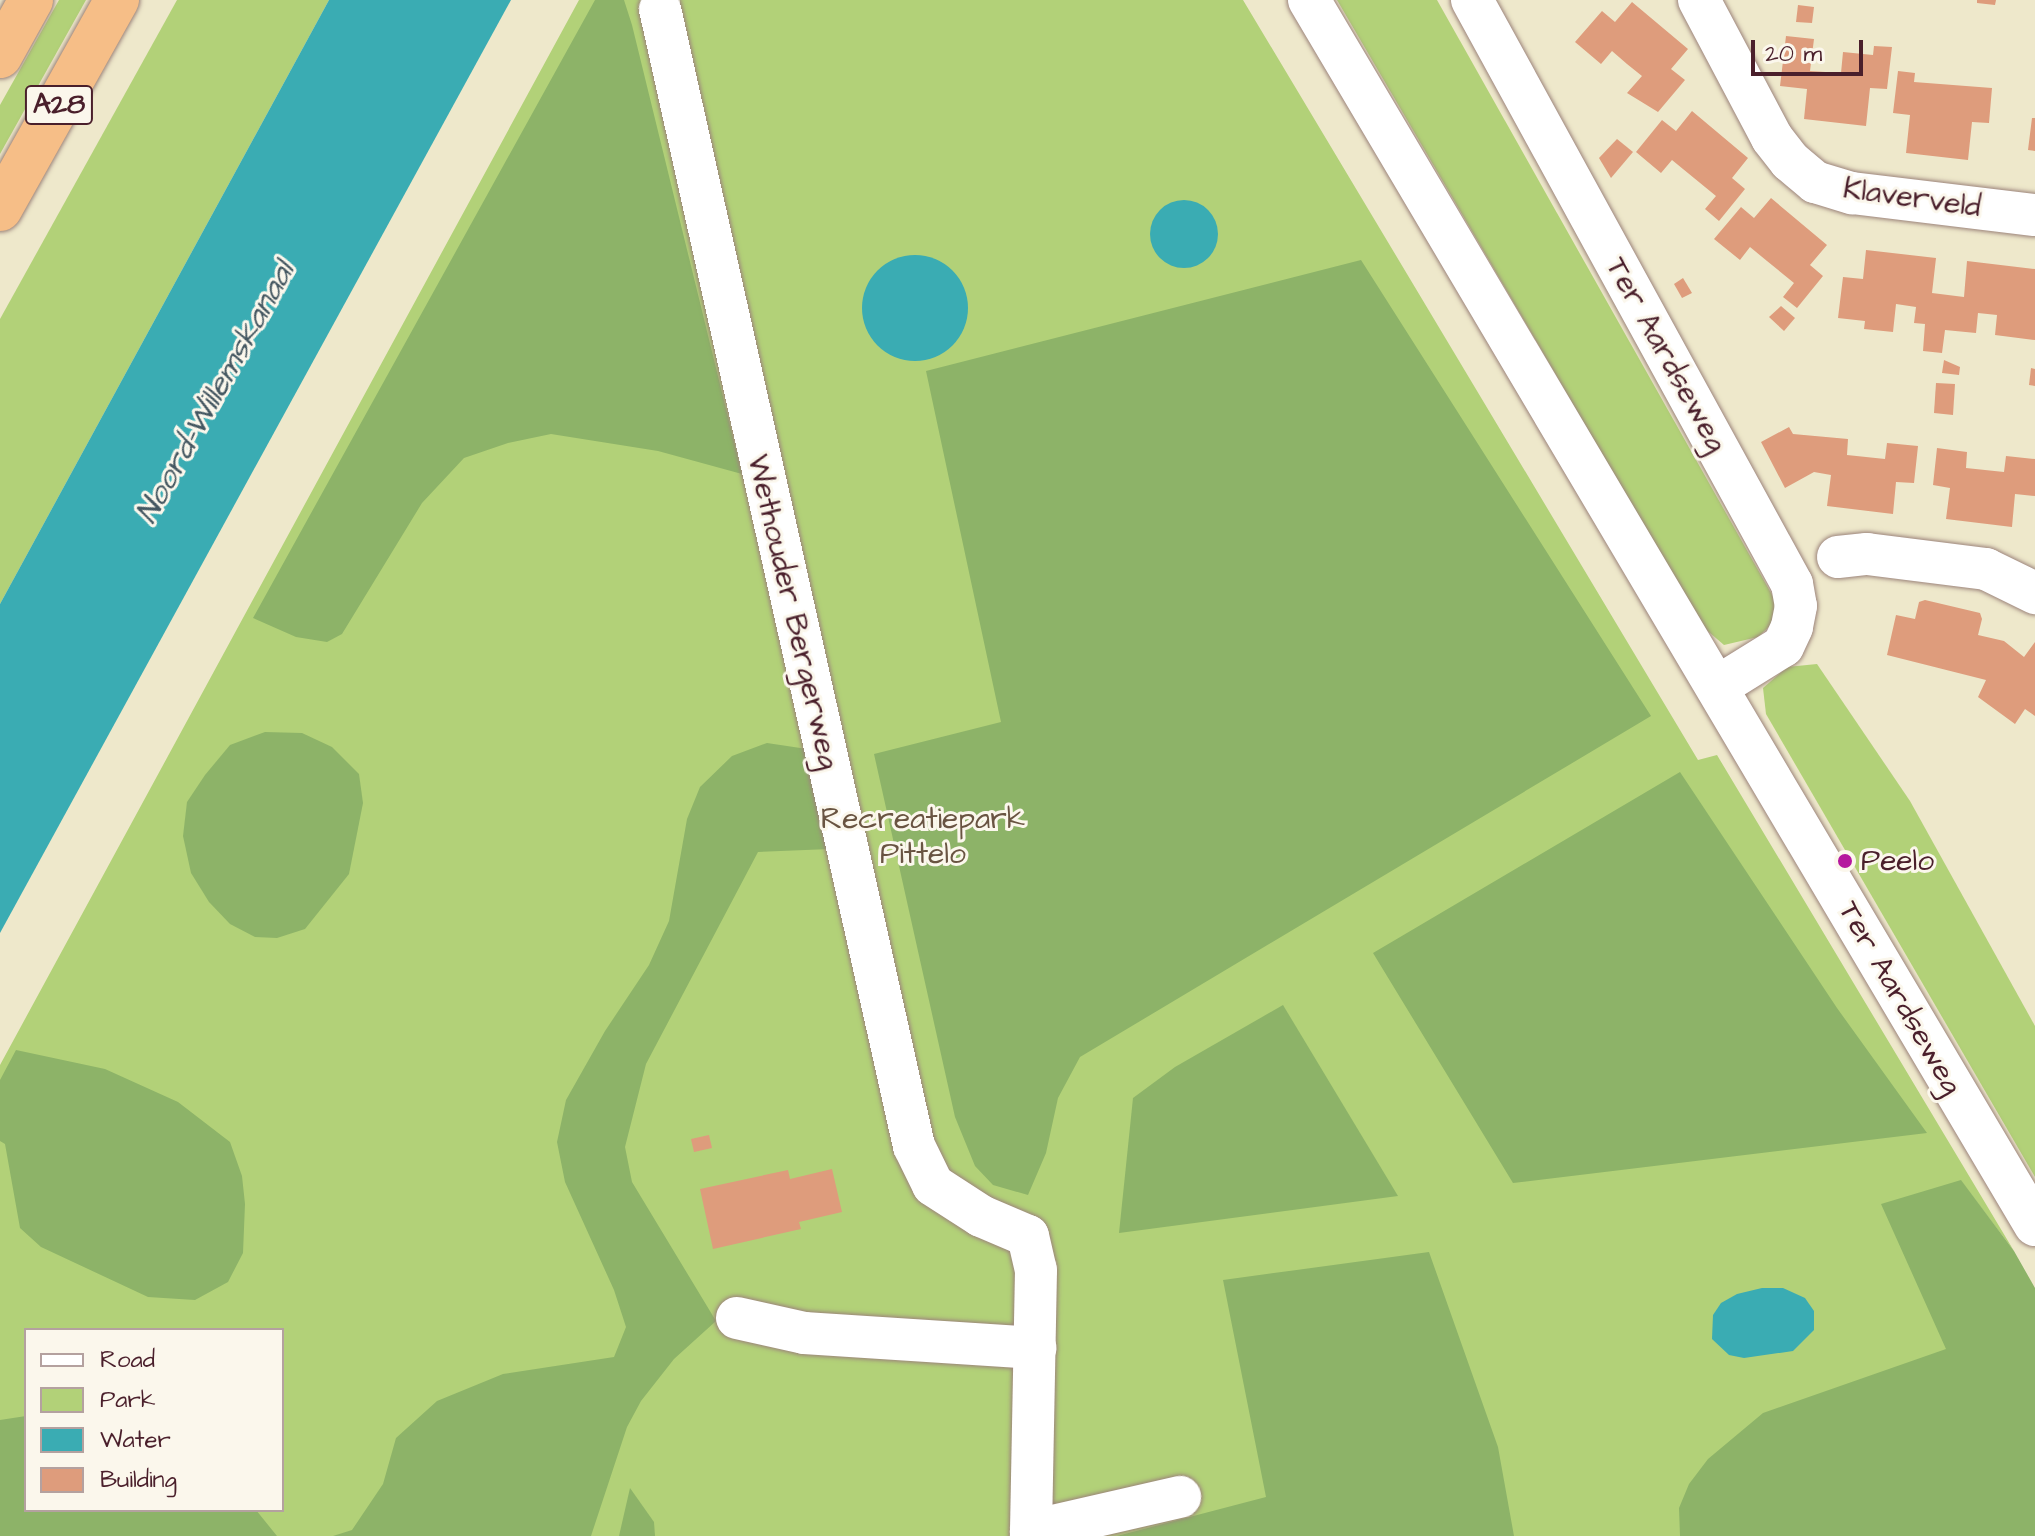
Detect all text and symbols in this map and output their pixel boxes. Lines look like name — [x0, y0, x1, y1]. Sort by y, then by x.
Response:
scale bar — [1755, 24, 1867, 74]
text: 20 m — [1765, 37, 1822, 71]
road number: A28 — [23, 81, 95, 129]
street label: Klaverveld — [1841, 171, 1983, 225]
street label: Ter Aardseweg — [1598, 251, 1734, 459]
water label: Noord-Willemskanaal — [128, 256, 304, 530]
street label: Wethouder Bergerweg — [739, 451, 847, 773]
park label: Recreatiepark Pittelo — [821, 801, 1025, 872]
place label: Peelo — [1861, 843, 1934, 879]
marker: Peelo — [1836, 852, 1854, 870]
street label: Ter Aardseweg — [1830, 895, 1970, 1101]
legend — [24, 1328, 284, 1512]
text: Road — [100, 1343, 155, 1377]
text: Park — [100, 1383, 156, 1417]
text: Water — [100, 1423, 171, 1457]
text: Building — [100, 1463, 177, 1497]

